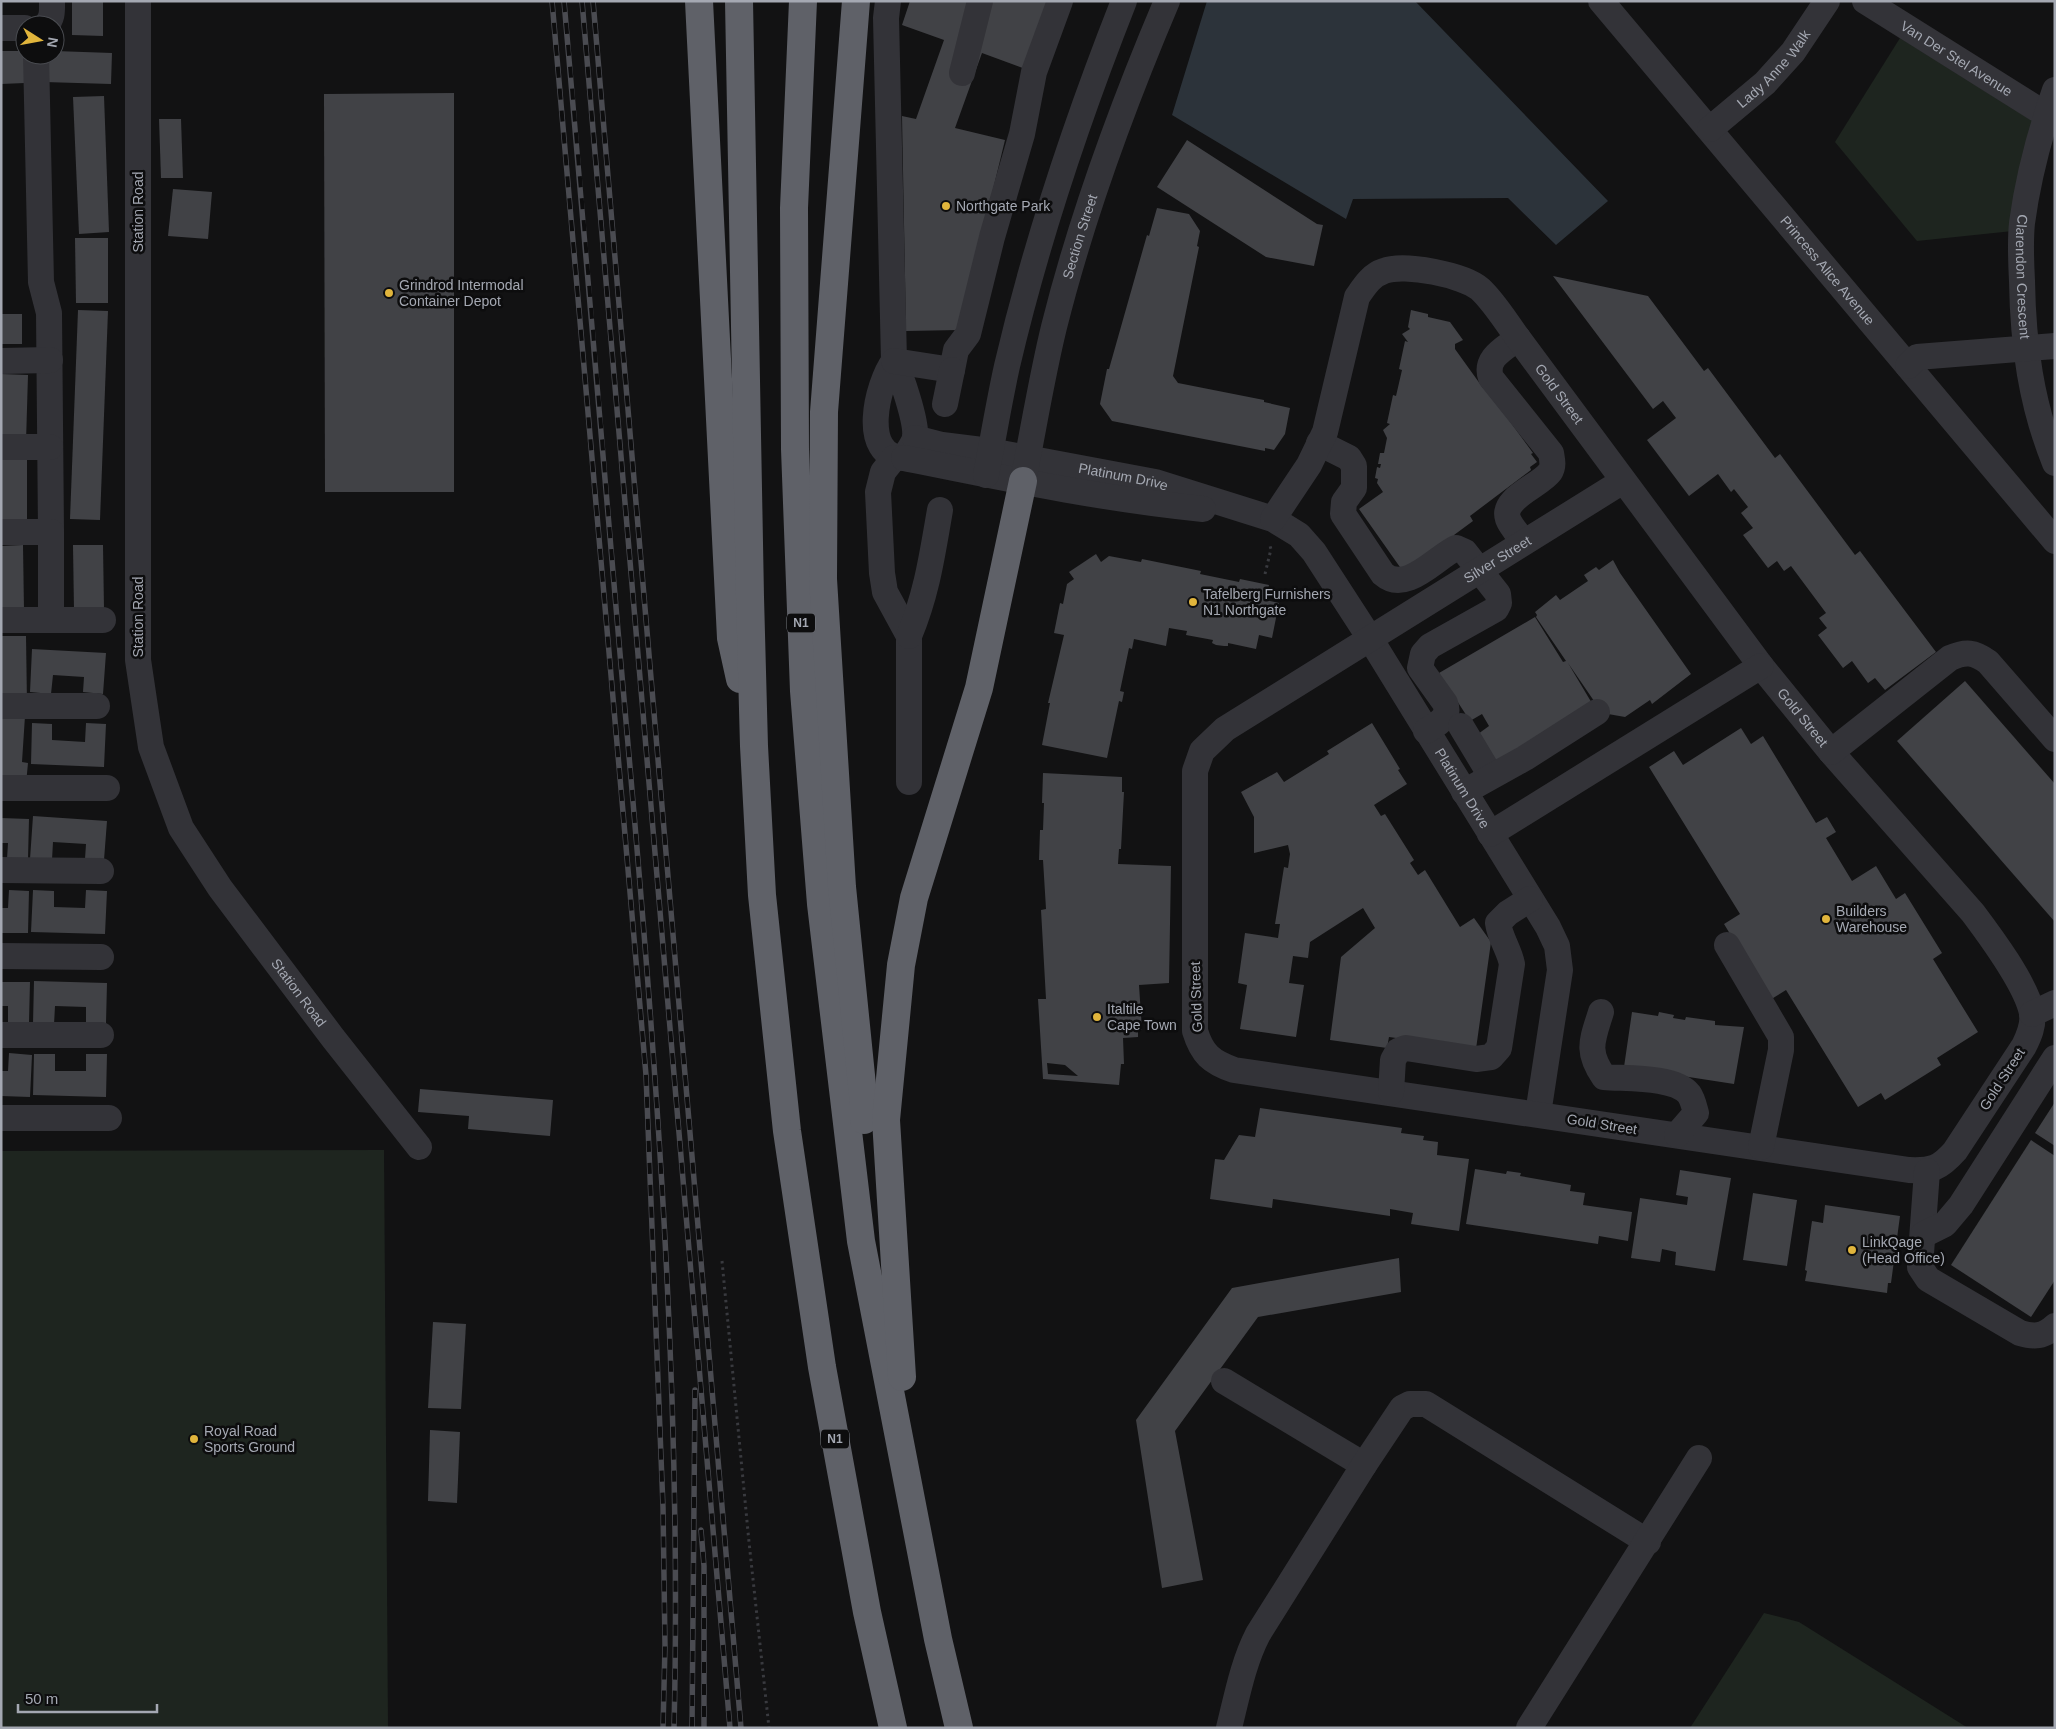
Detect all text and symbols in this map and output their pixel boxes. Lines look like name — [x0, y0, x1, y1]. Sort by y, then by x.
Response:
north arrow — [15, 15, 65, 65]
street label: Van Der Stel Avenue — [1898, 17, 2015, 100]
street label: Lady Anne Walk — [1734, 26, 1814, 111]
text: N — [44, 36, 62, 49]
street label: Station Road — [130, 172, 146, 252]
street label: Section Street — [1059, 192, 1100, 281]
place label: Northgate Park — [956, 198, 1051, 214]
marker: Northgate Park — [940, 200, 952, 212]
street label: Princess Alice Avenue — [1777, 213, 1878, 328]
street label: Clarendon Crescent — [2013, 213, 2033, 340]
place label: Grindrod Intermodal Container Depot — [399, 277, 524, 309]
marker: Grindrod Intermodal Container Depot — [383, 287, 395, 299]
street label: Gold Street — [1532, 361, 1587, 427]
street label: Platinum Drive — [1077, 460, 1170, 494]
street label: Silver Street — [1461, 532, 1534, 586]
street label: Station Road — [130, 577, 146, 657]
place label: Tafelberg Furnishers N1 Northgate — [1203, 586, 1331, 618]
marker: Tafelberg Furnishers N1 Northgate — [1187, 596, 1199, 608]
road number: N1 — [787, 614, 815, 632]
street label: Gold Street — [1774, 685, 1831, 750]
street label: Platinum Drive — [1432, 745, 1493, 831]
place label: Builders Warehouse — [1836, 903, 1907, 935]
marker: Builders Warehouse — [1820, 913, 1832, 925]
street label: Station Road — [268, 956, 330, 1030]
street label: Gold Street — [1187, 961, 1205, 1033]
place label: Italtile Cape Town — [1107, 1001, 1177, 1033]
marker: Italtile Cape Town — [1091, 1011, 1103, 1023]
street label: Gold Street — [1976, 1045, 2028, 1113]
street label: Gold Street — [1566, 1111, 1638, 1137]
place label: LinkQage (Head Office) — [1862, 1234, 1945, 1266]
marker: LinkQage (Head Office) — [1846, 1244, 1858, 1256]
place label: Royal Road Sports Ground — [204, 1423, 295, 1455]
road number: N1 — [821, 1430, 849, 1448]
marker: Royal Road Sports Ground — [188, 1433, 200, 1445]
scale bar — [18, 1682, 156, 1714]
text: 50 m — [25, 1690, 58, 1707]

